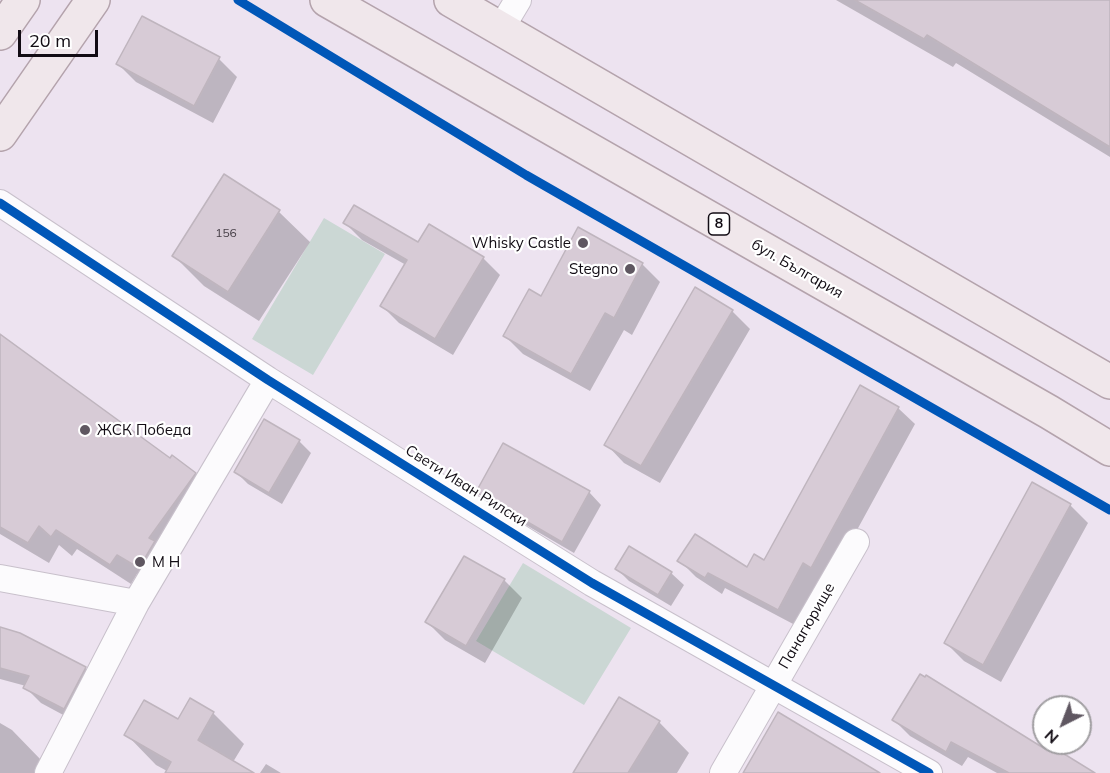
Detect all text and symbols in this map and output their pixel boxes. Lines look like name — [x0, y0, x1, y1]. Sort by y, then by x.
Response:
scale bar — [21, 18, 100, 56]
text: 20 m — [29, 29, 71, 52]
road number: 8 — [708, 213, 730, 235]
house number: 156 — [215, 226, 237, 240]
place label: Whisky Castle — [472, 234, 571, 252]
street label: бул. България — [748, 235, 846, 303]
marker: Whisky Castle — [576, 236, 590, 250]
place label: Stegno — [569, 260, 618, 278]
marker: Stegno — [623, 262, 637, 276]
place label: ЖСК Победа — [97, 421, 191, 439]
marker: ЖСК Победа — [78, 423, 92, 437]
street label: Свети Иван Рилски — [402, 441, 530, 531]
place label: М Н — [152, 553, 180, 571]
marker: М Н — [133, 555, 147, 569]
street label: Панагюрище — [775, 580, 839, 672]
north arrow — [1032, 695, 1092, 755]
text: N — [1040, 725, 1062, 748]

